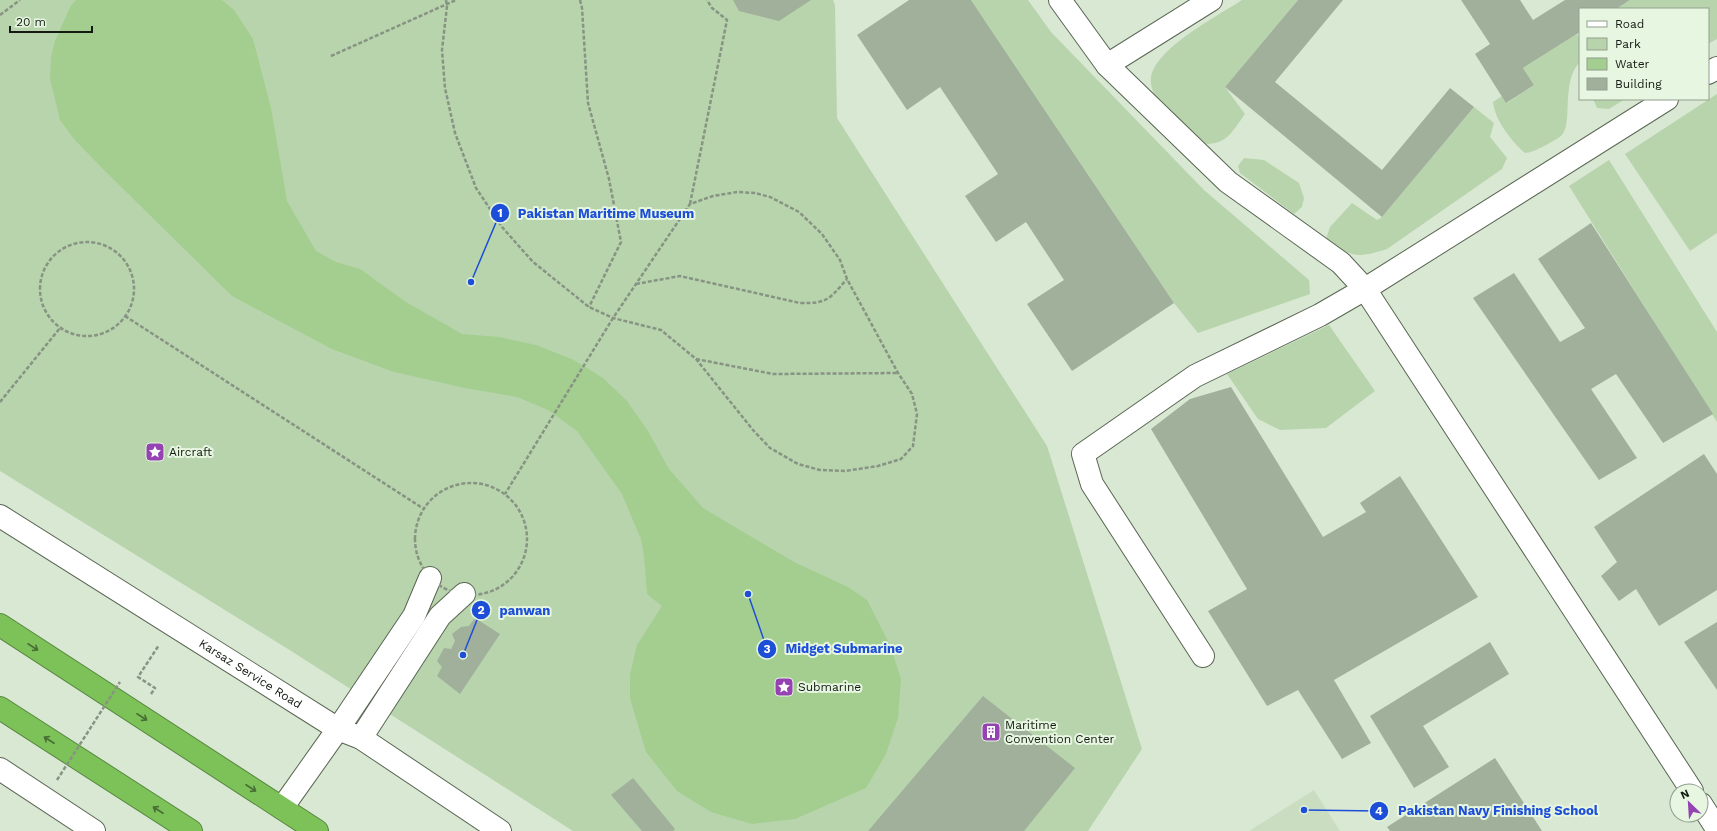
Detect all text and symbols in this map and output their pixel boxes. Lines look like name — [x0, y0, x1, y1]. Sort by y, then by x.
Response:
scale bar — [10, 8, 92, 34]
legend — [1579, 8, 1709, 100]
text: 20 m — [16, 15, 46, 29]
text: Road — [1615, 17, 1644, 31]
text: Park — [1615, 37, 1641, 51]
text: Water — [1615, 57, 1650, 71]
text: Building — [1615, 77, 1662, 91]
callout: Pakistan Maritime Museum — [490, 201, 703, 226]
text: 1 — [497, 206, 503, 220]
text: Pakistan Maritime Museum — [518, 206, 694, 221]
place icon: Aircraft — [144, 441, 166, 463]
place label: Aircraft — [169, 445, 212, 459]
callout: panwan — [471, 598, 558, 623]
text: 2 — [477, 603, 485, 617]
text: panwan — [500, 603, 550, 618]
street label: Karsaz Service Road — [196, 636, 304, 711]
callout: Midget Submarine — [757, 636, 910, 661]
text: Midget Submarine — [785, 641, 903, 656]
text: 3 — [763, 642, 771, 656]
one-way arrow — [27, 643, 39, 651]
place icon: Submarine — [773, 676, 795, 698]
place label: Submarine — [798, 680, 861, 694]
one-way arrow — [136, 713, 147, 721]
place label: Maritime Convention Center — [1005, 718, 1115, 746]
building icon: Maritime Convention Center — [980, 721, 1002, 743]
one-way arrow — [43, 735, 54, 744]
north arrow — [1669, 783, 1709, 823]
one-way arrow — [245, 784, 256, 792]
text: N — [1679, 787, 1691, 802]
callout: Pakistan Navy Finishing School — [1369, 798, 1606, 823]
text: Pakistan Navy Finishing School — [1398, 803, 1599, 818]
text: 4 — [1375, 804, 1383, 818]
one-way arrow — [153, 806, 164, 814]

